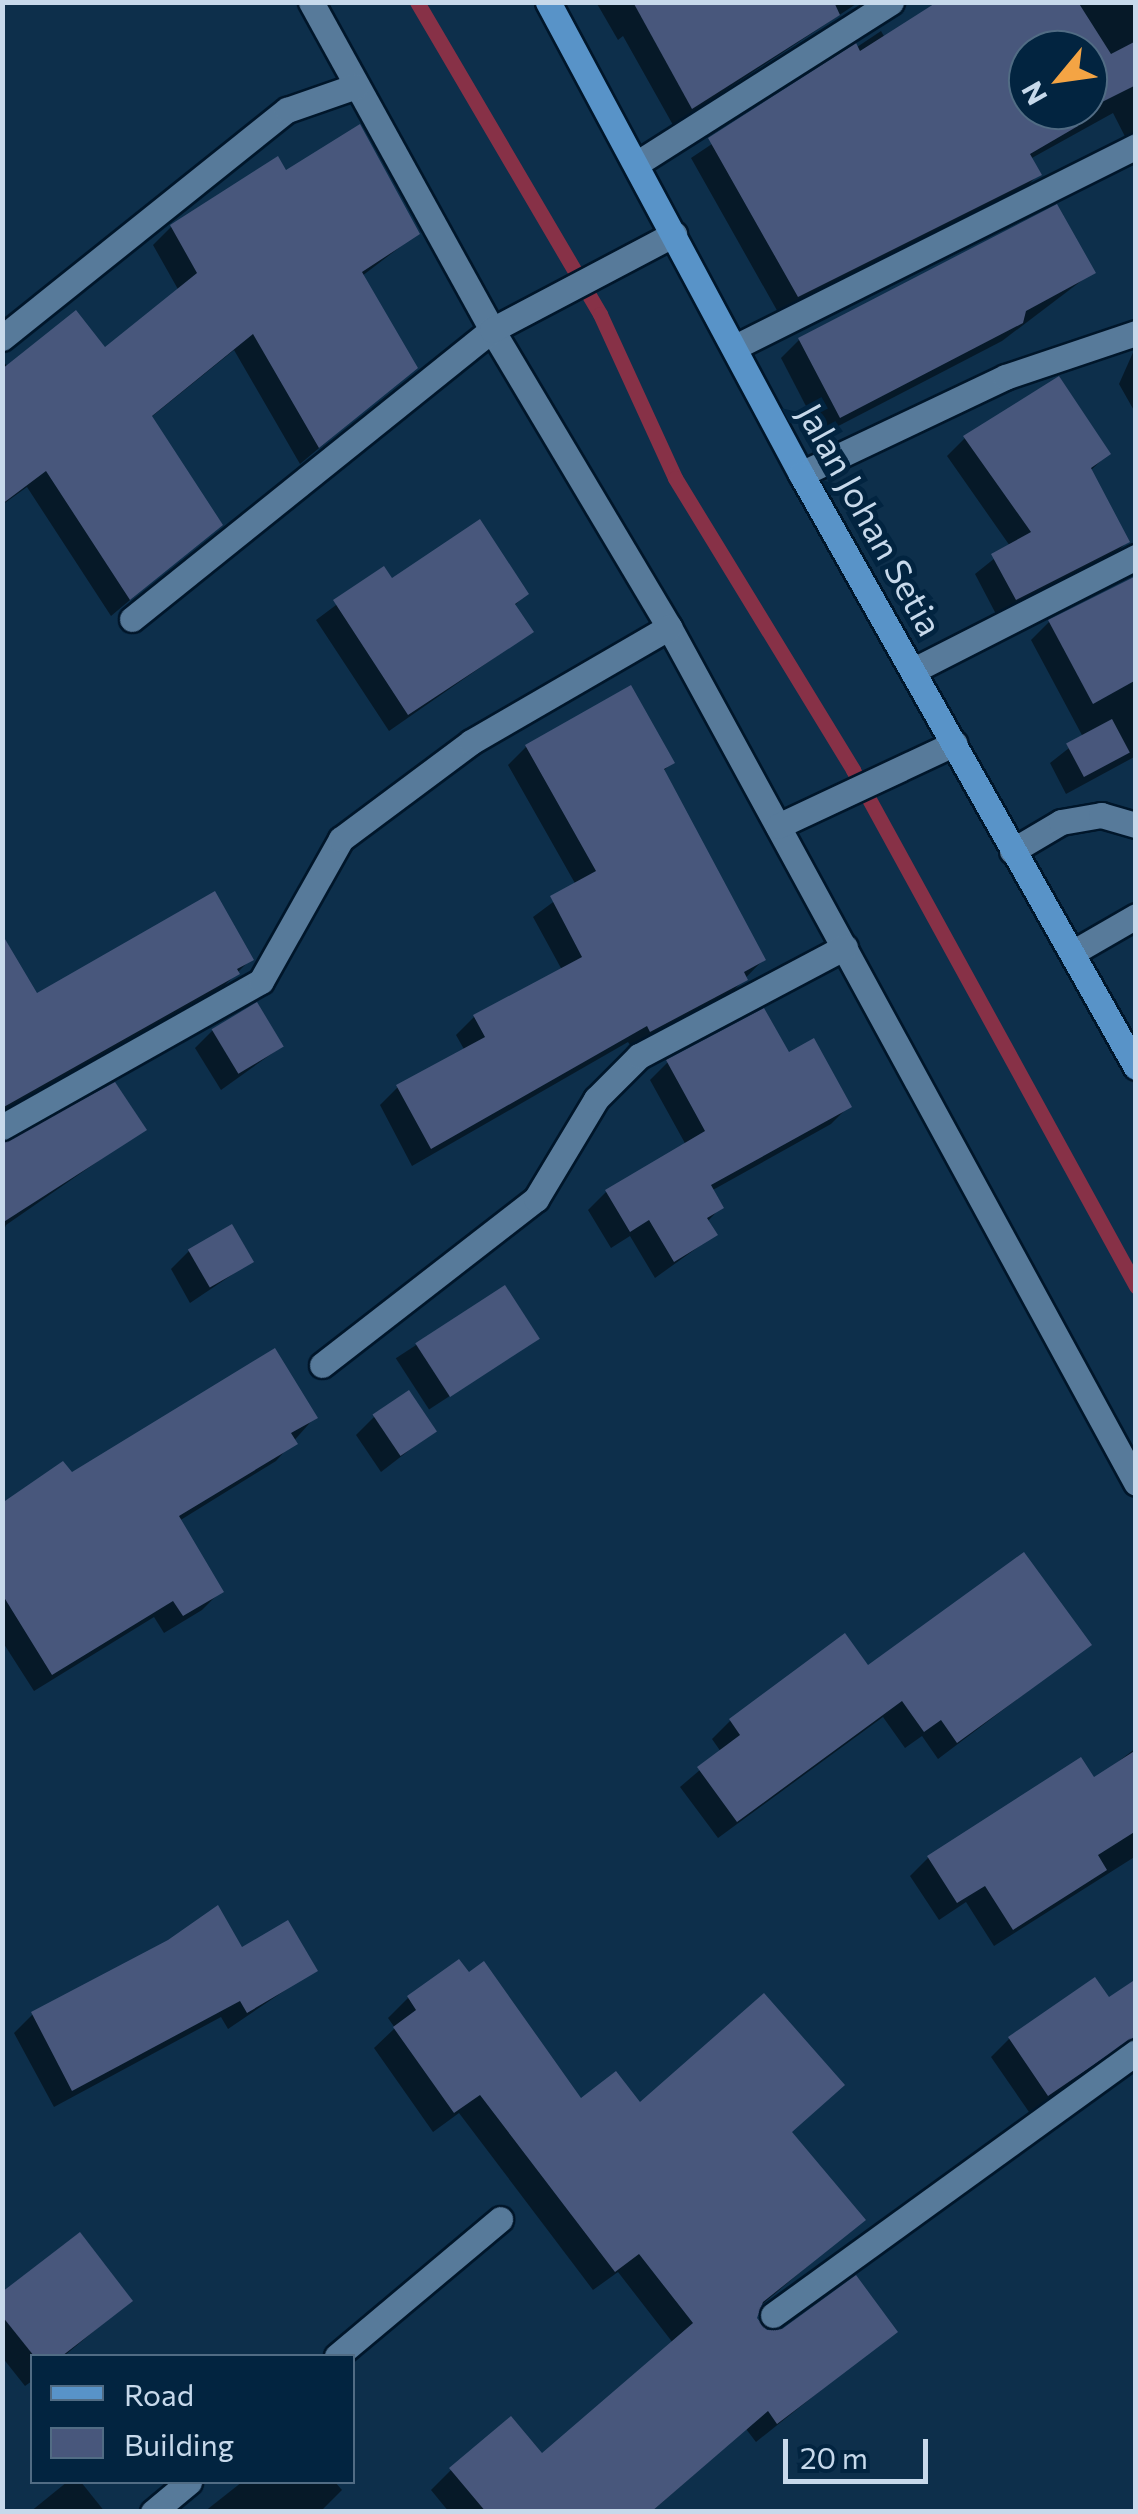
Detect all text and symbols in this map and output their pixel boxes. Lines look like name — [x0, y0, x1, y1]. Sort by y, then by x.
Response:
north arrow — [1008, 30, 1108, 130]
text: N — [1014, 76, 1053, 111]
street label: Jalan Johan Setia — [790, 396, 952, 642]
legend — [30, 2354, 355, 2484]
text: Road — [124, 2375, 194, 2412]
scale bar — [788, 2419, 933, 2481]
text: Building — [124, 2425, 234, 2462]
text: 20 m — [800, 2438, 868, 2475]

